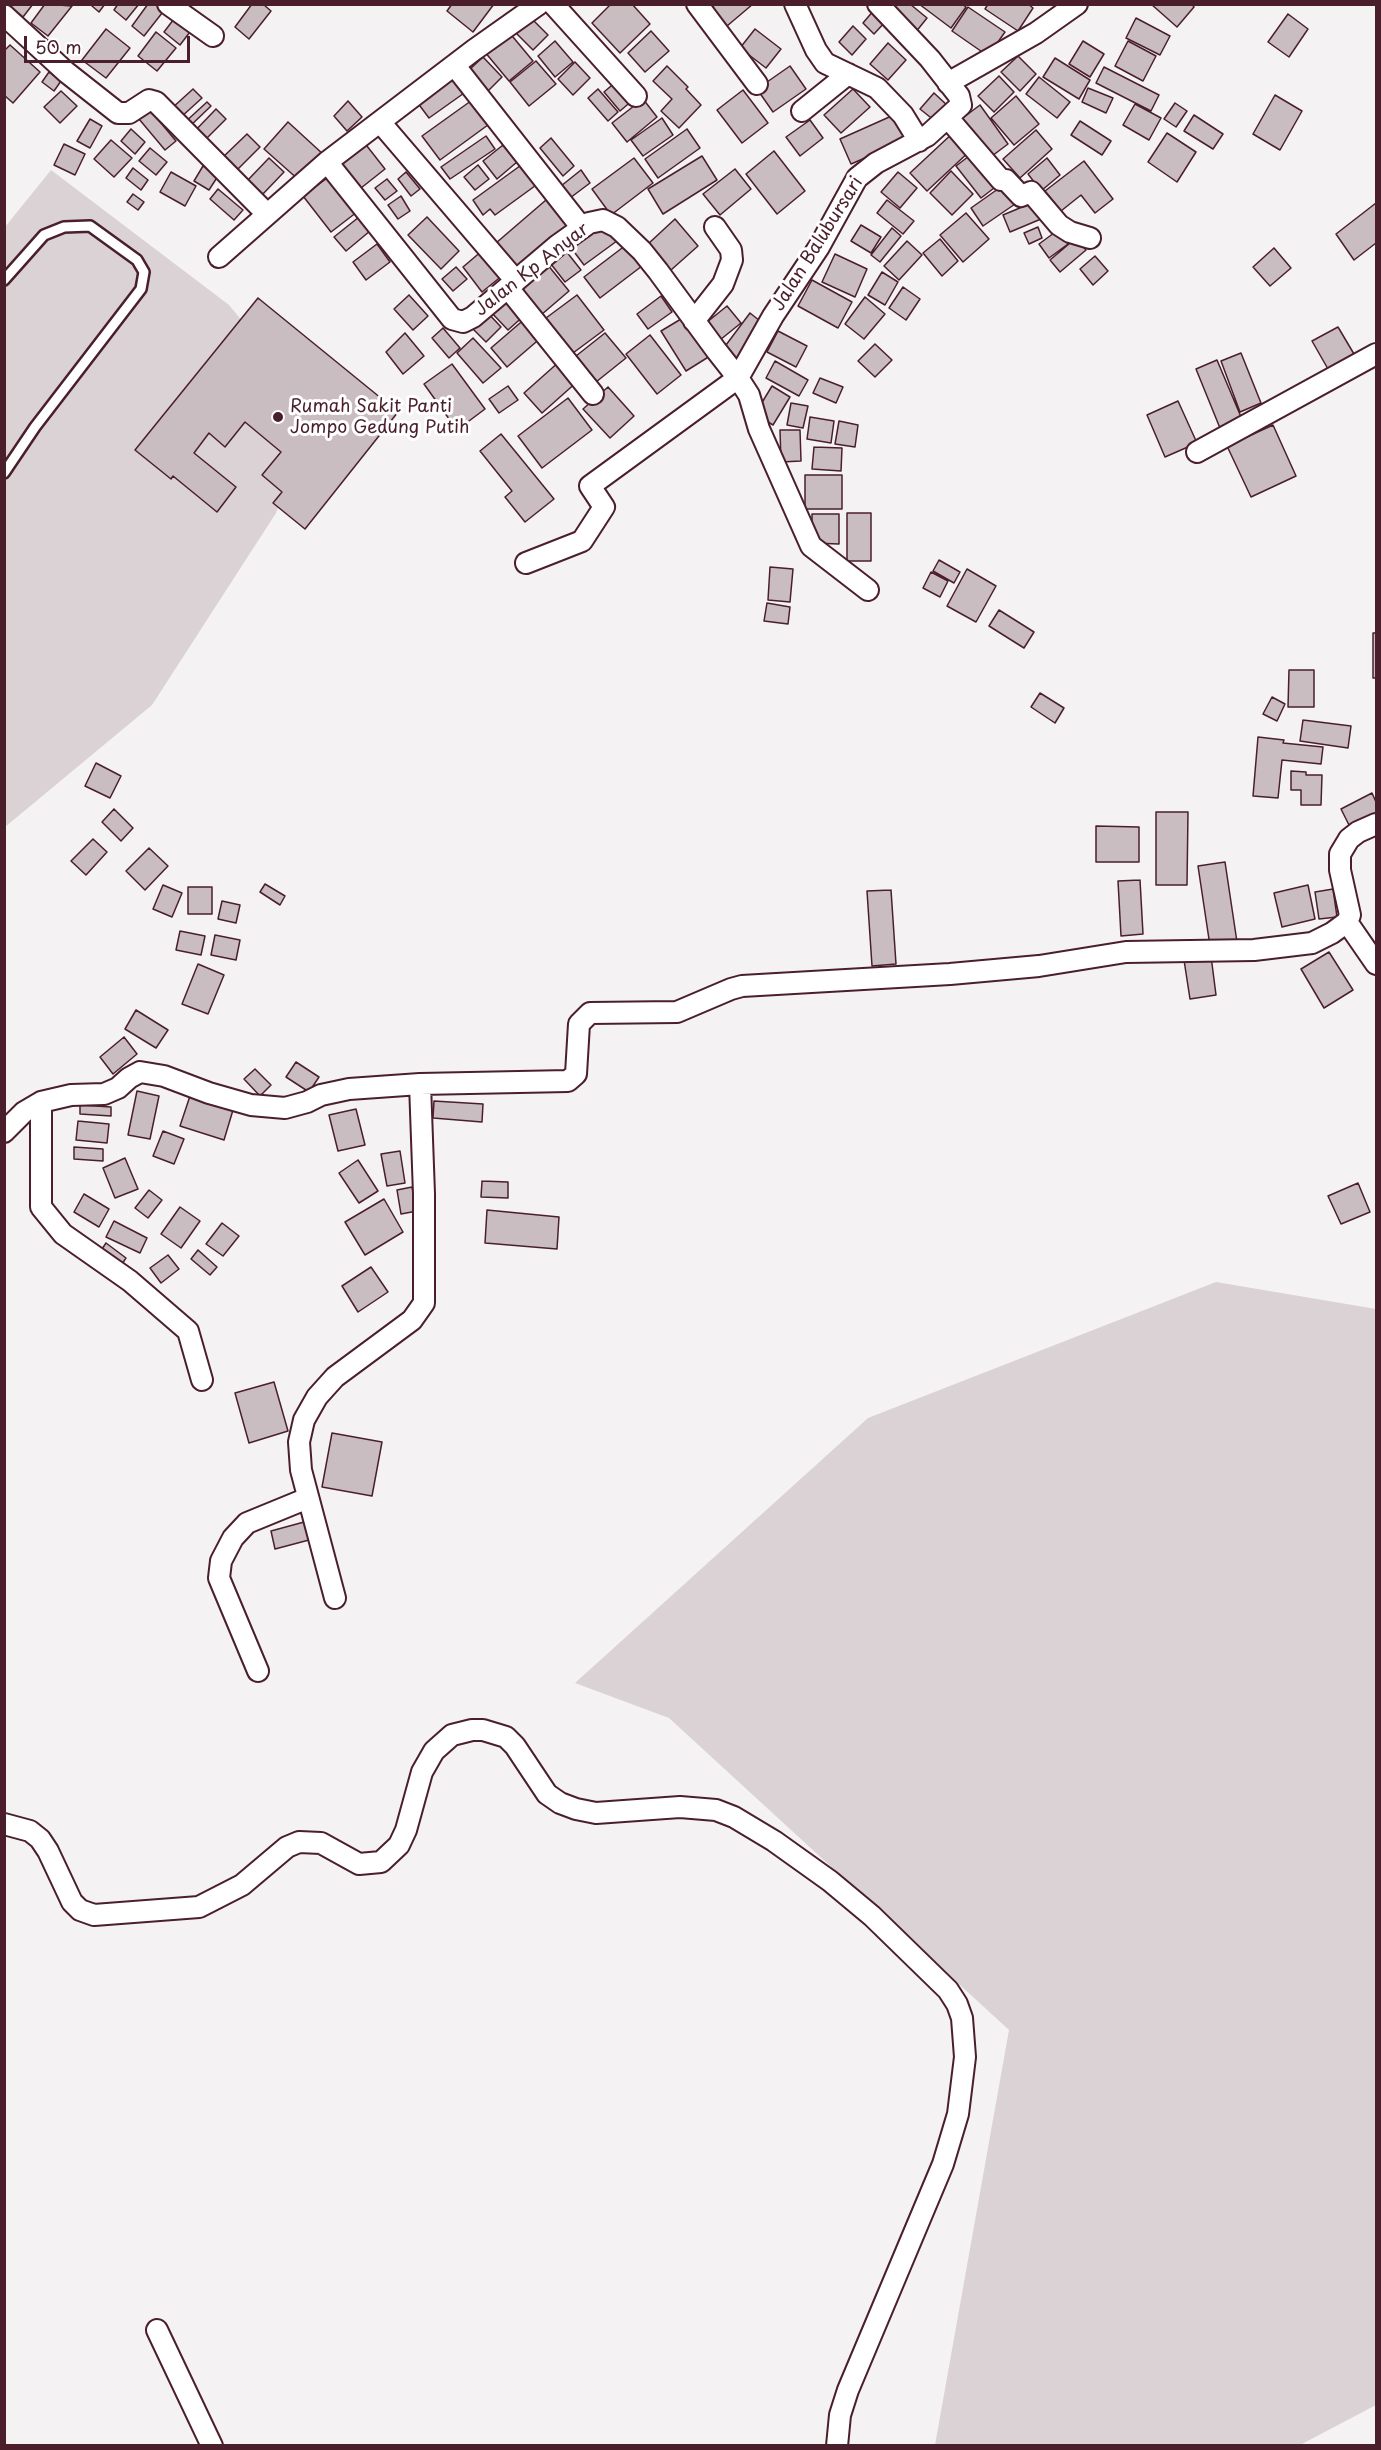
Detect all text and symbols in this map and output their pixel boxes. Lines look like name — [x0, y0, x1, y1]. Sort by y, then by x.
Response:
scale bar — [27, 24, 194, 62]
text: 50 m — [35, 33, 82, 60]
street label: Jalan Balubursari — [768, 173, 868, 315]
street label: Jalan Kp Anyar — [471, 219, 593, 321]
place label: Rumah Sakit Panti Jompo Gedung Putih — [290, 396, 470, 438]
marker: Rumah Sakit Panti Jompo Gedung Putih — [271, 410, 285, 424]

